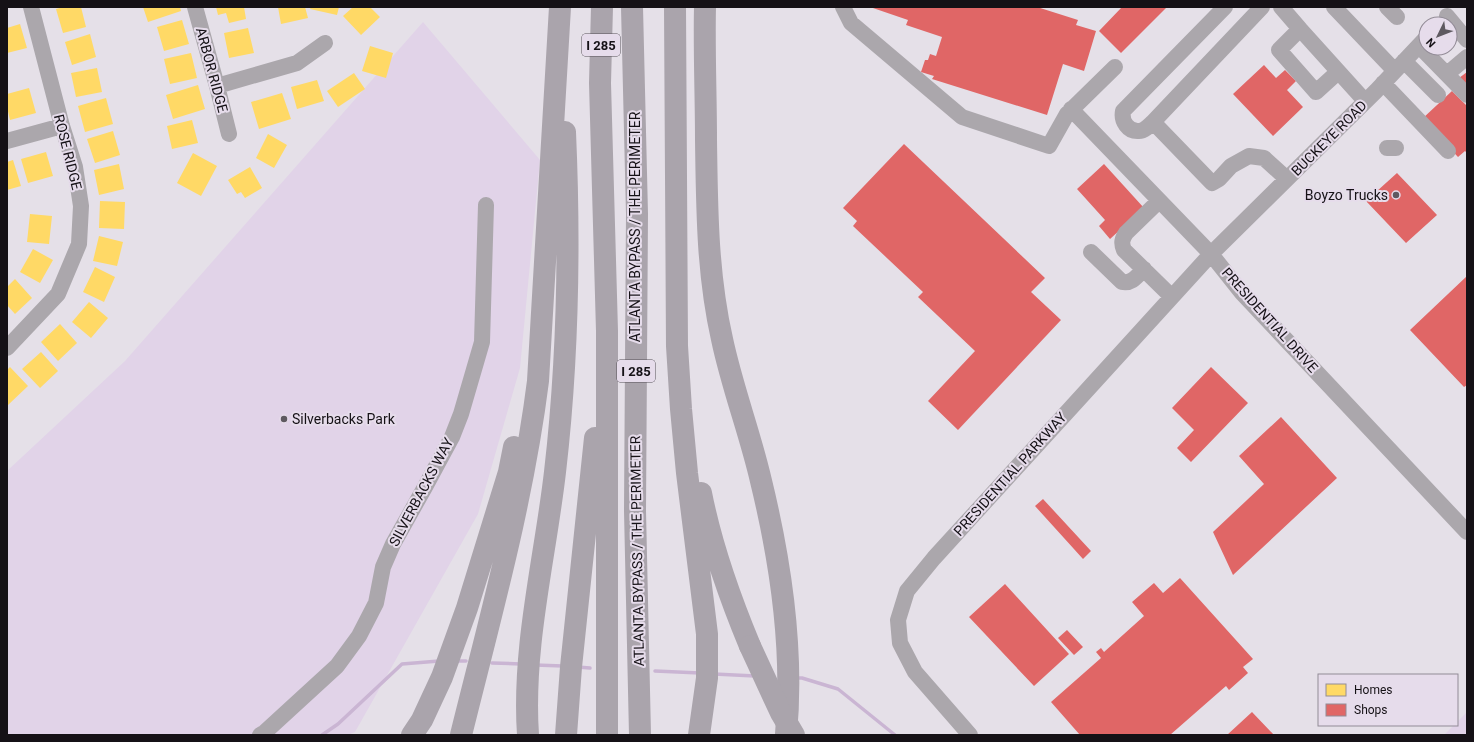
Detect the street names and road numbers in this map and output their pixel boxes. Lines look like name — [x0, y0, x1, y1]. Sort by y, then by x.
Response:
street label: ARBOR RIDGE — [193, 26, 231, 114]
road number: I 285 — [582, 34, 620, 56]
street label: BUCKEYE ROAD — [1288, 97, 1370, 179]
street label: ATLANTA BYPASS / THE PERIMETER — [627, 111, 643, 342]
street label: ROSE RIDGE — [51, 113, 85, 191]
street label: PRESIDENTIAL DRIVE — [1219, 264, 1321, 376]
road number: I 285 — [617, 360, 655, 382]
street label: PRESIDENTIAL PARKWAY — [950, 409, 1070, 539]
street label: SILVERBACKS WAY — [386, 435, 457, 549]
street label: ATLANTA BYPASS / THE PERIMETER — [627, 435, 647, 666]

